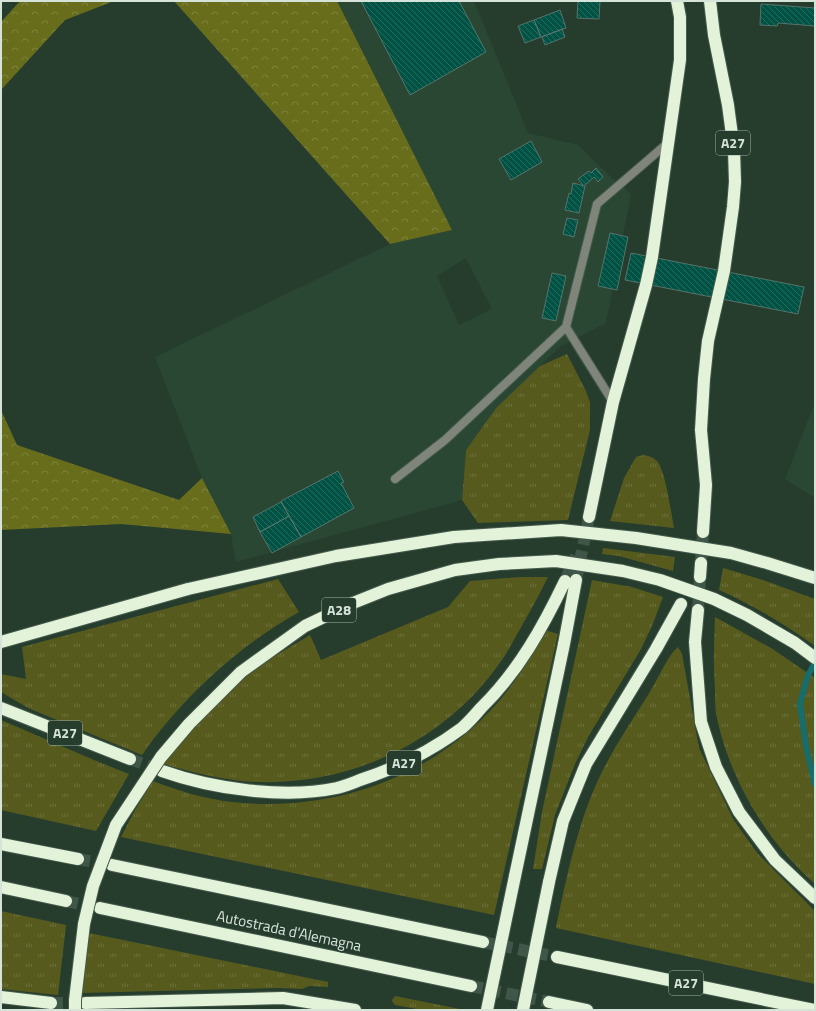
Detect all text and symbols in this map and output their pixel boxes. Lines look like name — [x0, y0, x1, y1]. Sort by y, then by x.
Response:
road number: A27 — [716, 131, 750, 155]
road number: A28 — [322, 598, 356, 622]
road number: A27 — [48, 721, 82, 745]
road number: A27 — [387, 751, 421, 775]
street label: Autostrada d'Alemagna — [215, 904, 364, 957]
road number: A27 — [669, 971, 703, 995]

